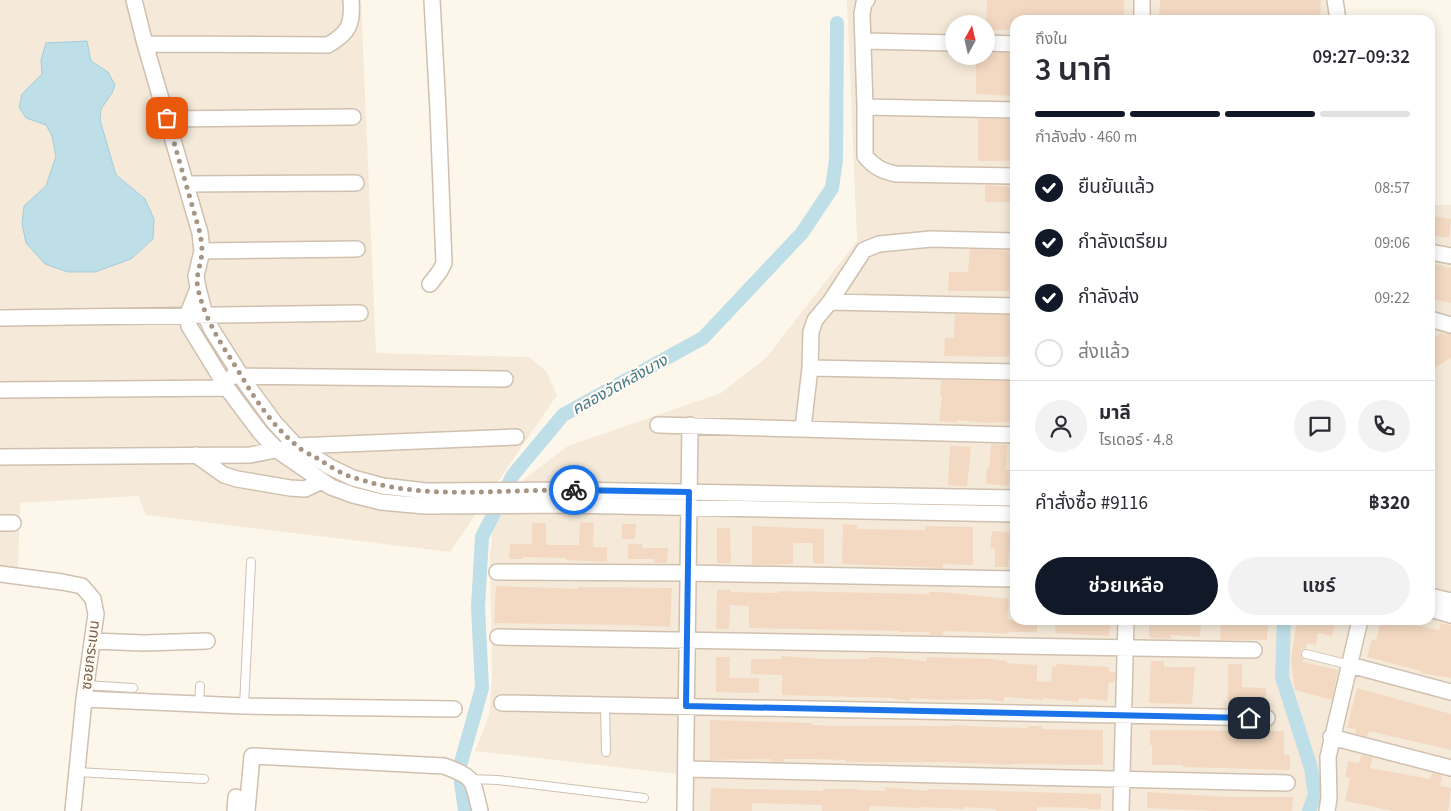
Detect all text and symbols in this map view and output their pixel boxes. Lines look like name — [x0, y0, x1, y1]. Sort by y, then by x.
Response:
north arrow — [945, 15, 995, 65]
map controls — [945, 15, 995, 65]
text: ถึงใน — [1035, 28, 1068, 50]
text: 09:27–09:32 — [1312, 44, 1410, 71]
text: 3 นาที — [1035, 47, 1112, 93]
pin — [146, 97, 188, 139]
icon: bag — [153, 104, 181, 132]
text: กำลังส่ง · 460 m — [1035, 126, 1137, 148]
icon: check — [1035, 174, 1063, 202]
text: ยืนยันแล้ว — [1078, 174, 1155, 201]
text: 08:57 — [1374, 177, 1410, 199]
icon: check — [1035, 229, 1063, 257]
text: กำลังเตรียม — [1078, 229, 1168, 256]
text: 09:06 — [1374, 232, 1410, 254]
icon: check — [1035, 284, 1063, 312]
text: กำลังส่ง — [1078, 284, 1139, 311]
text: 09:22 — [1374, 287, 1410, 309]
text: ส่งแล้ว — [1078, 339, 1130, 366]
water label: คลองวัดหลังบาง — [568, 349, 673, 420]
button: person — [1035, 400, 1087, 452]
text: มาลี — [1099, 400, 1131, 427]
button: chat — [1294, 400, 1346, 452]
button: phone — [1358, 400, 1410, 452]
text: ไรเดอร์ · 4.8 — [1099, 429, 1173, 451]
courier — [549, 465, 599, 515]
icon: bike — [560, 476, 588, 504]
text: คำสั่งซื้อ #9116 — [1035, 490, 1148, 517]
text: ฿320 — [1369, 490, 1410, 517]
button: ช่วยเหลือ — [1035, 557, 1218, 615]
button: แชร์ — [1228, 557, 1410, 615]
street label: ซอยกระเบน — [76, 619, 105, 691]
pin — [1228, 697, 1270, 739]
icon: home — [1235, 704, 1263, 732]

